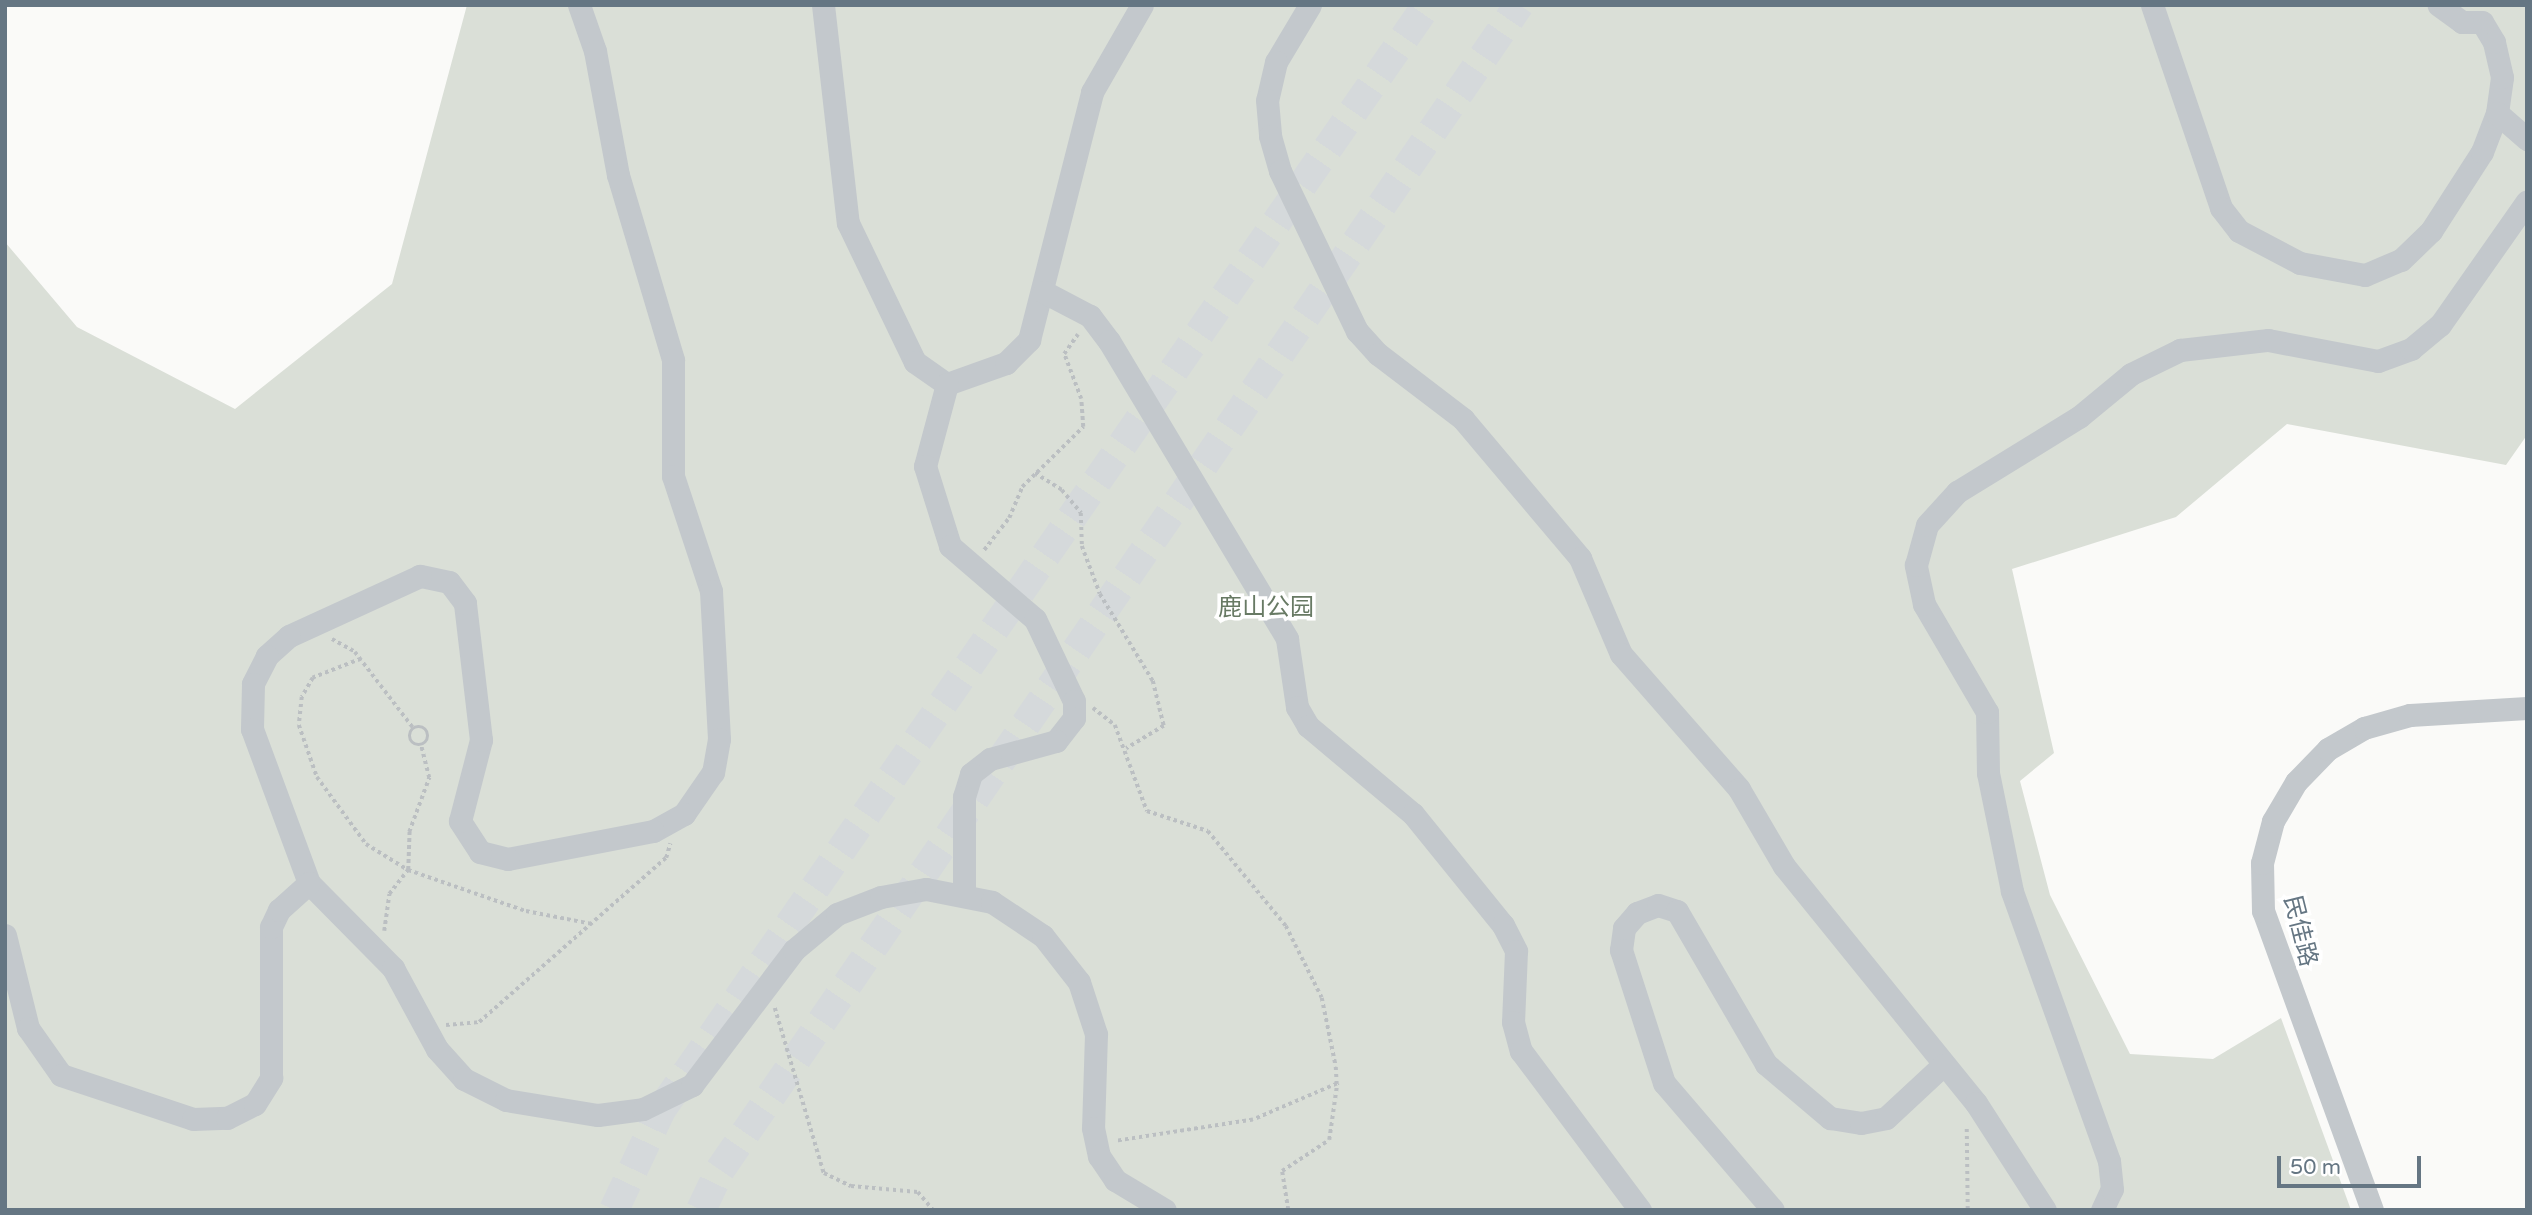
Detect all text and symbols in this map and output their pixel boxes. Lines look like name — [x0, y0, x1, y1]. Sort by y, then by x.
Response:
park label: 鹿山公园 — [1218, 594, 1314, 622]
street label: 民佳路 — [2277, 893, 2323, 969]
scale bar — [2280, 1142, 2424, 1186]
text: 50 m — [2290, 1155, 2341, 1180]

